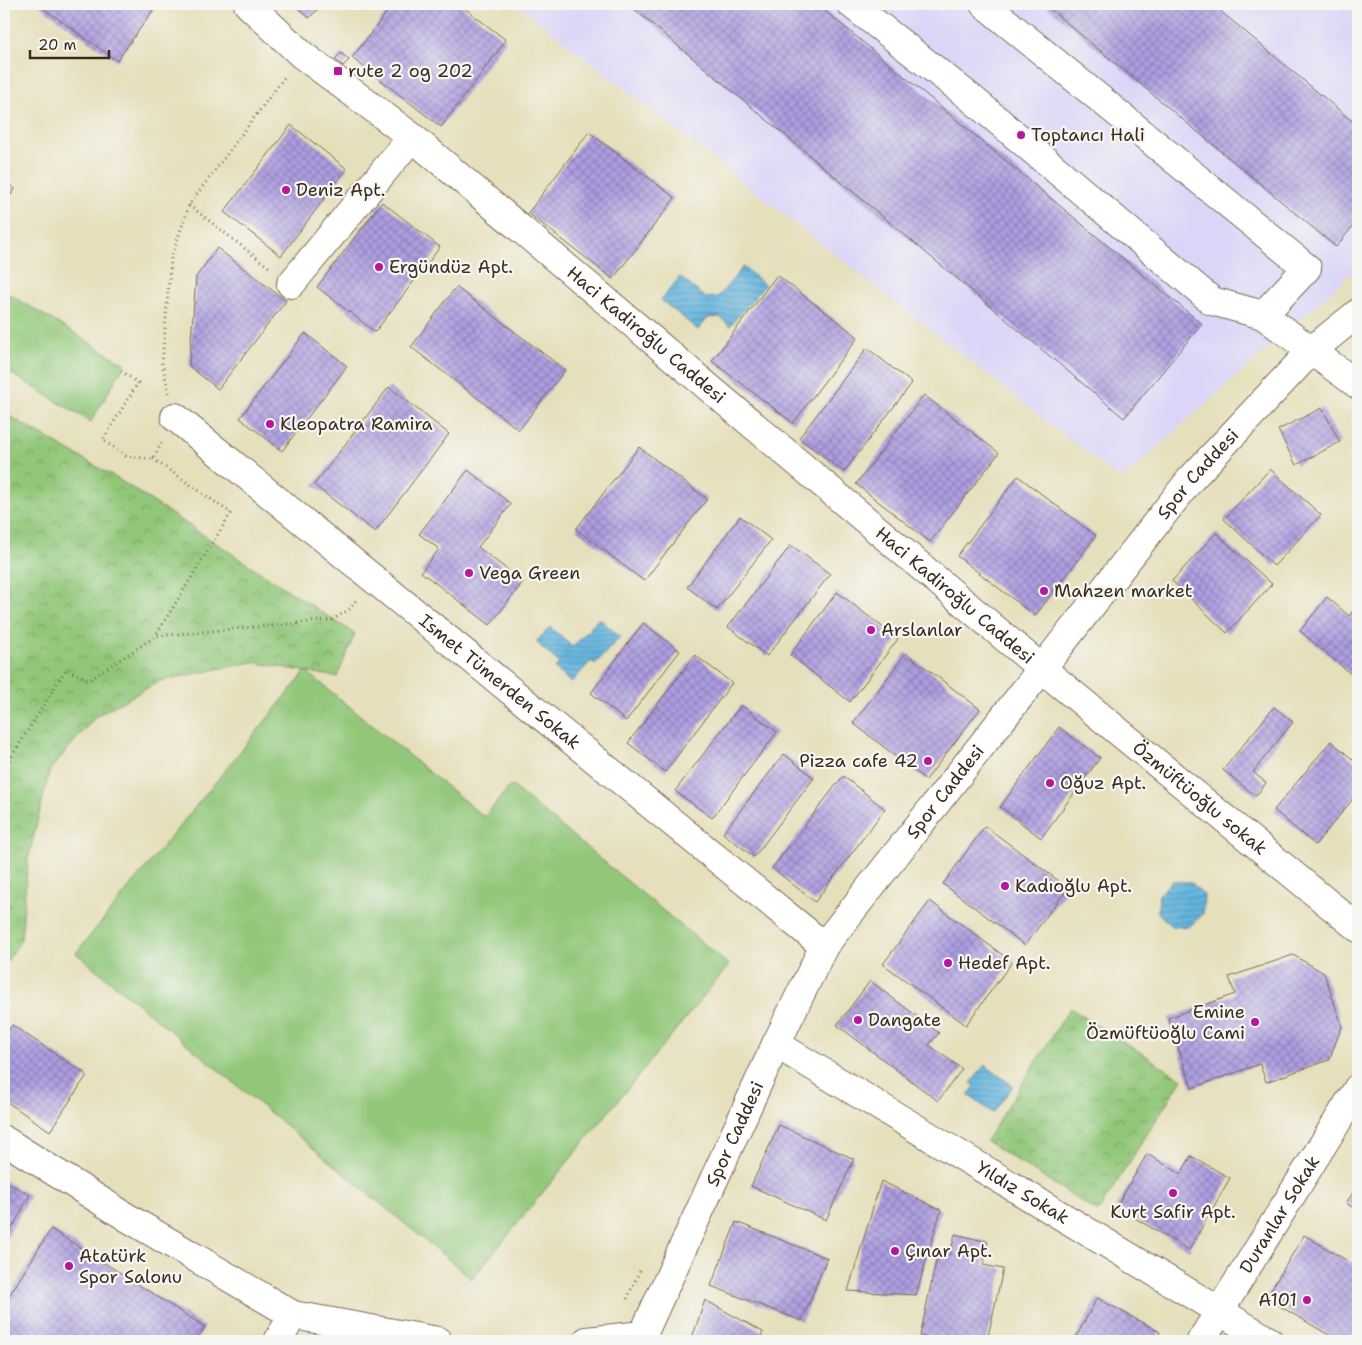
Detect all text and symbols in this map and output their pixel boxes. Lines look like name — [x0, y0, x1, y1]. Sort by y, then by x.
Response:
scale bar — [30, 28, 109, 60]
text: 20 m — [38, 35, 77, 55]
place label: rute 2 og 202 — [348, 59, 473, 83]
marker: rute 2 og 202 — [332, 65, 344, 77]
place label: Toptancı Hali — [1031, 123, 1145, 147]
marker: Toptancı Hali — [1015, 129, 1027, 141]
place label: Deniz Apt. — [296, 178, 385, 202]
marker: Deniz Apt. — [280, 184, 292, 196]
place label: Ergündüz Apt. — [389, 255, 513, 279]
marker: Ergündüz Apt. — [373, 261, 385, 273]
street label: Haci Kadiroğlu Caddesi — [562, 261, 731, 409]
place label: Kleopatra Ramira — [280, 412, 433, 436]
marker: Kleopatra Ramira — [264, 418, 276, 430]
street label: Spor Caddesi — [1152, 423, 1244, 524]
street label: Haci Kadiroğlu Caddesi — [870, 521, 1040, 669]
place label: Vega Green — [479, 561, 580, 585]
marker: Vega Green — [463, 567, 475, 579]
place label: Mahzen market — [1054, 579, 1193, 603]
marker: Mahzen market — [1038, 585, 1050, 597]
street label: Ismet Tümerden Sokak — [414, 609, 586, 755]
place label: Arslanlar — [881, 618, 963, 642]
marker: Arslanlar — [865, 624, 877, 636]
street label: Özmüftüoğlu sokak — [1128, 736, 1272, 861]
street label: Spor Caddesi — [901, 740, 990, 844]
place label: Pizza cafe 42 — [799, 749, 918, 773]
marker: Pizza cafe 42 — [922, 755, 934, 767]
place label: Oğuz Apt. — [1060, 771, 1146, 795]
marker: Oğuz Apt. — [1044, 777, 1056, 789]
place label: Kadıoğlu Apt. — [1015, 874, 1132, 898]
marker: Kadıoğlu Apt. — [999, 880, 1011, 892]
place label: Hedef Apt. — [958, 951, 1050, 975]
marker: Hedef Apt. — [942, 957, 954, 969]
place label: Emine Özmüftüoğlu Cami — [1086, 1000, 1245, 1045]
place label: Dangate — [868, 1008, 941, 1032]
marker: Dangate — [852, 1014, 864, 1026]
marker: Emine Özmüftüoğlu Cami — [1249, 1016, 1261, 1028]
street label: Spor Caddesi — [700, 1077, 769, 1190]
street label: Duranlar Sokak — [1234, 1151, 1325, 1278]
street label: Yıldız Sokak — [972, 1155, 1074, 1230]
marker: Kurt Safir Apt. — [1167, 1187, 1179, 1199]
place label: Kurt Safir Apt. — [1110, 1200, 1236, 1224]
place label: Çınar Apt. — [905, 1239, 992, 1263]
place label: Atatürk Spor Salonu — [79, 1244, 182, 1289]
marker: Çınar Apt. — [889, 1245, 901, 1257]
marker: Atatürk Spor Salonu — [63, 1260, 75, 1272]
place label: A101 — [1258, 1288, 1297, 1312]
marker: A101 — [1301, 1294, 1313, 1306]

